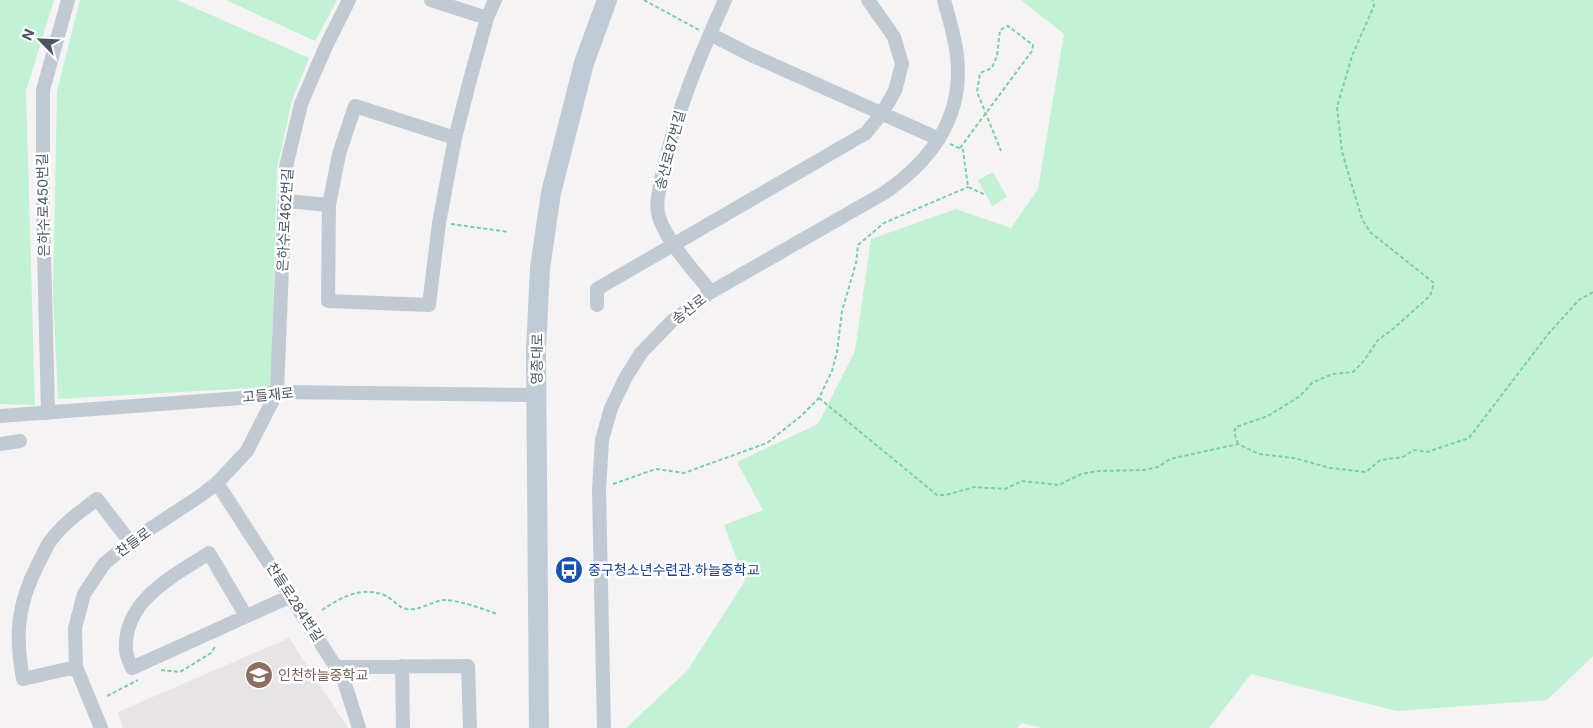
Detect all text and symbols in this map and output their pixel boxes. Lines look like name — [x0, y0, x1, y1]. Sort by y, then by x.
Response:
north arrow — [15, 15, 65, 65]
text: N — [18, 26, 38, 43]
street label: 송산로87번길 — [651, 109, 688, 191]
street label: 은하수로450번길 — [33, 153, 52, 257]
street label: 은하수로462번길 — [273, 168, 296, 272]
street label: 송산로 — [668, 290, 709, 327]
street label: 영종대로 — [528, 333, 545, 385]
street label: 고들재로 — [242, 384, 294, 405]
street label: 찬들로 — [112, 523, 153, 560]
bus stop icon: 중구청소년수련관.하늘중학교 — [554, 555, 584, 585]
street label: 찬들로284번길 — [264, 559, 327, 644]
place label: 중구청소년수련관.하늘중학교 — [588, 561, 760, 578]
school or university icon: 인천하늘중학교 — [244, 660, 274, 690]
place label: 인천하늘중학교 — [278, 666, 368, 683]

